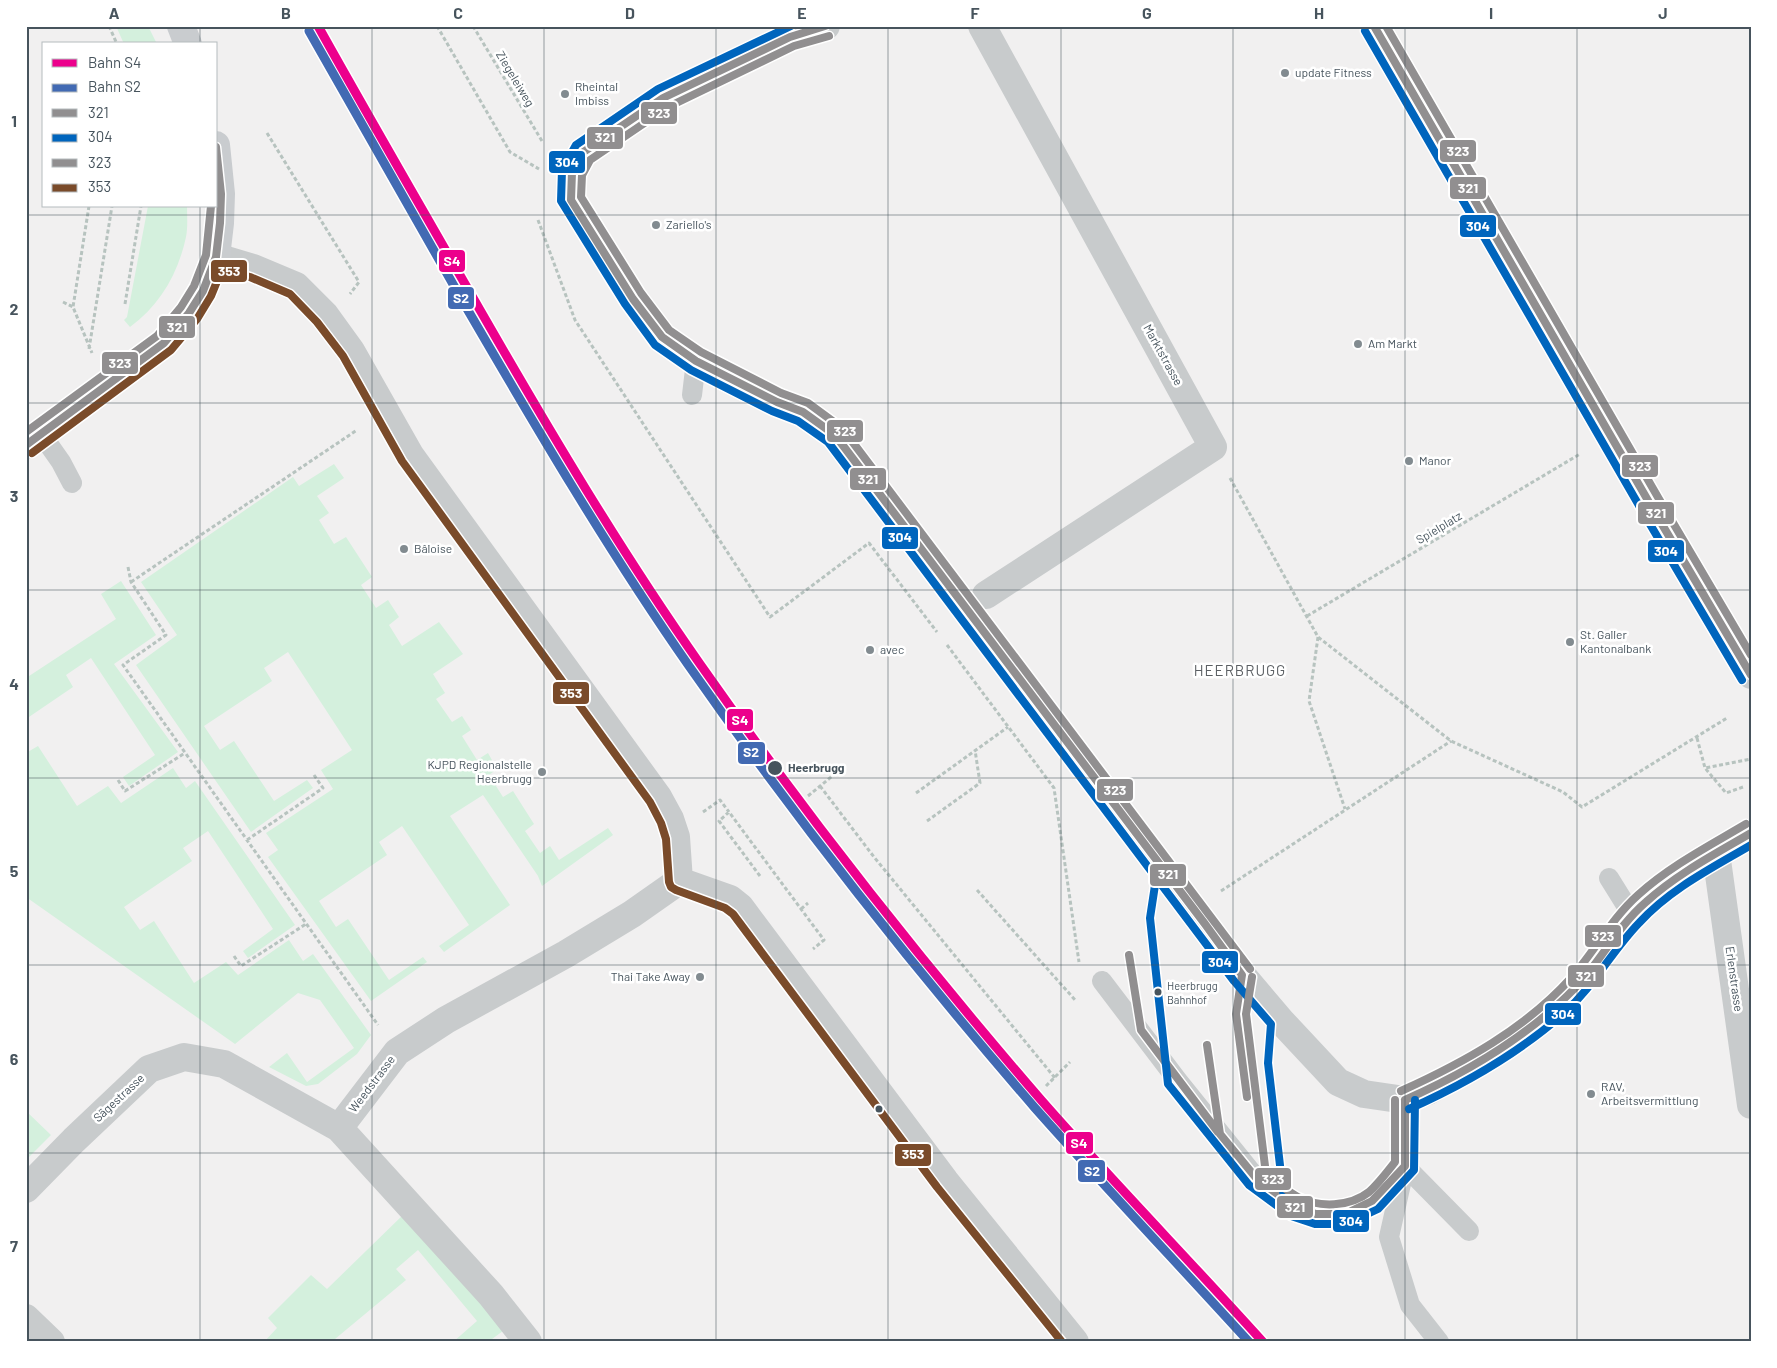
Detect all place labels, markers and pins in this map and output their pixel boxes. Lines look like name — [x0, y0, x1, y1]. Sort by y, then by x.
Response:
place label: update Fitness — [1295, 65, 1372, 79]
marker: update Fitness — [1279, 67, 1291, 79]
place label: Rheintal Imbiss — [575, 79, 618, 107]
marker: Rheintal Imbiss — [559, 88, 571, 100]
place label: Zariello's — [666, 217, 712, 231]
marker: Zariello's — [650, 219, 662, 231]
place label: Am Markt — [1368, 336, 1417, 350]
marker: Am Markt — [1352, 338, 1364, 350]
place label: Manor — [1419, 453, 1452, 467]
marker: Manor — [1403, 455, 1415, 467]
place label: Bâloise — [414, 541, 452, 555]
marker: Bâloise — [398, 543, 410, 555]
place label: St. Galler Kantonalbank — [1580, 627, 1651, 655]
marker: St. Galler Kantonalbank — [1564, 636, 1576, 648]
place label: avec — [880, 642, 904, 656]
marker: avec — [864, 644, 876, 656]
place label: KJPD Regionalstelle Heerbrugg — [428, 757, 532, 785]
marker: Heerbrugg — [766, 759, 784, 777]
place label: Heerbrugg — [788, 760, 845, 774]
marker: KJPD Regionalstelle Heerbrugg — [536, 766, 548, 778]
place label: Thai Take Away — [611, 969, 690, 983]
marker: Thai Take Away — [694, 971, 706, 983]
place label: Heerbrugg Bahnhof — [1167, 979, 1218, 1006]
marker: Heerbrugg Bahnhof — [1153, 987, 1163, 997]
place label: RAV, Arbeitsvermittlung — [1601, 1079, 1698, 1107]
marker: RAV, Arbeitsvermittlung — [1585, 1088, 1597, 1100]
unlabelled marker — [874, 1104, 884, 1114]

